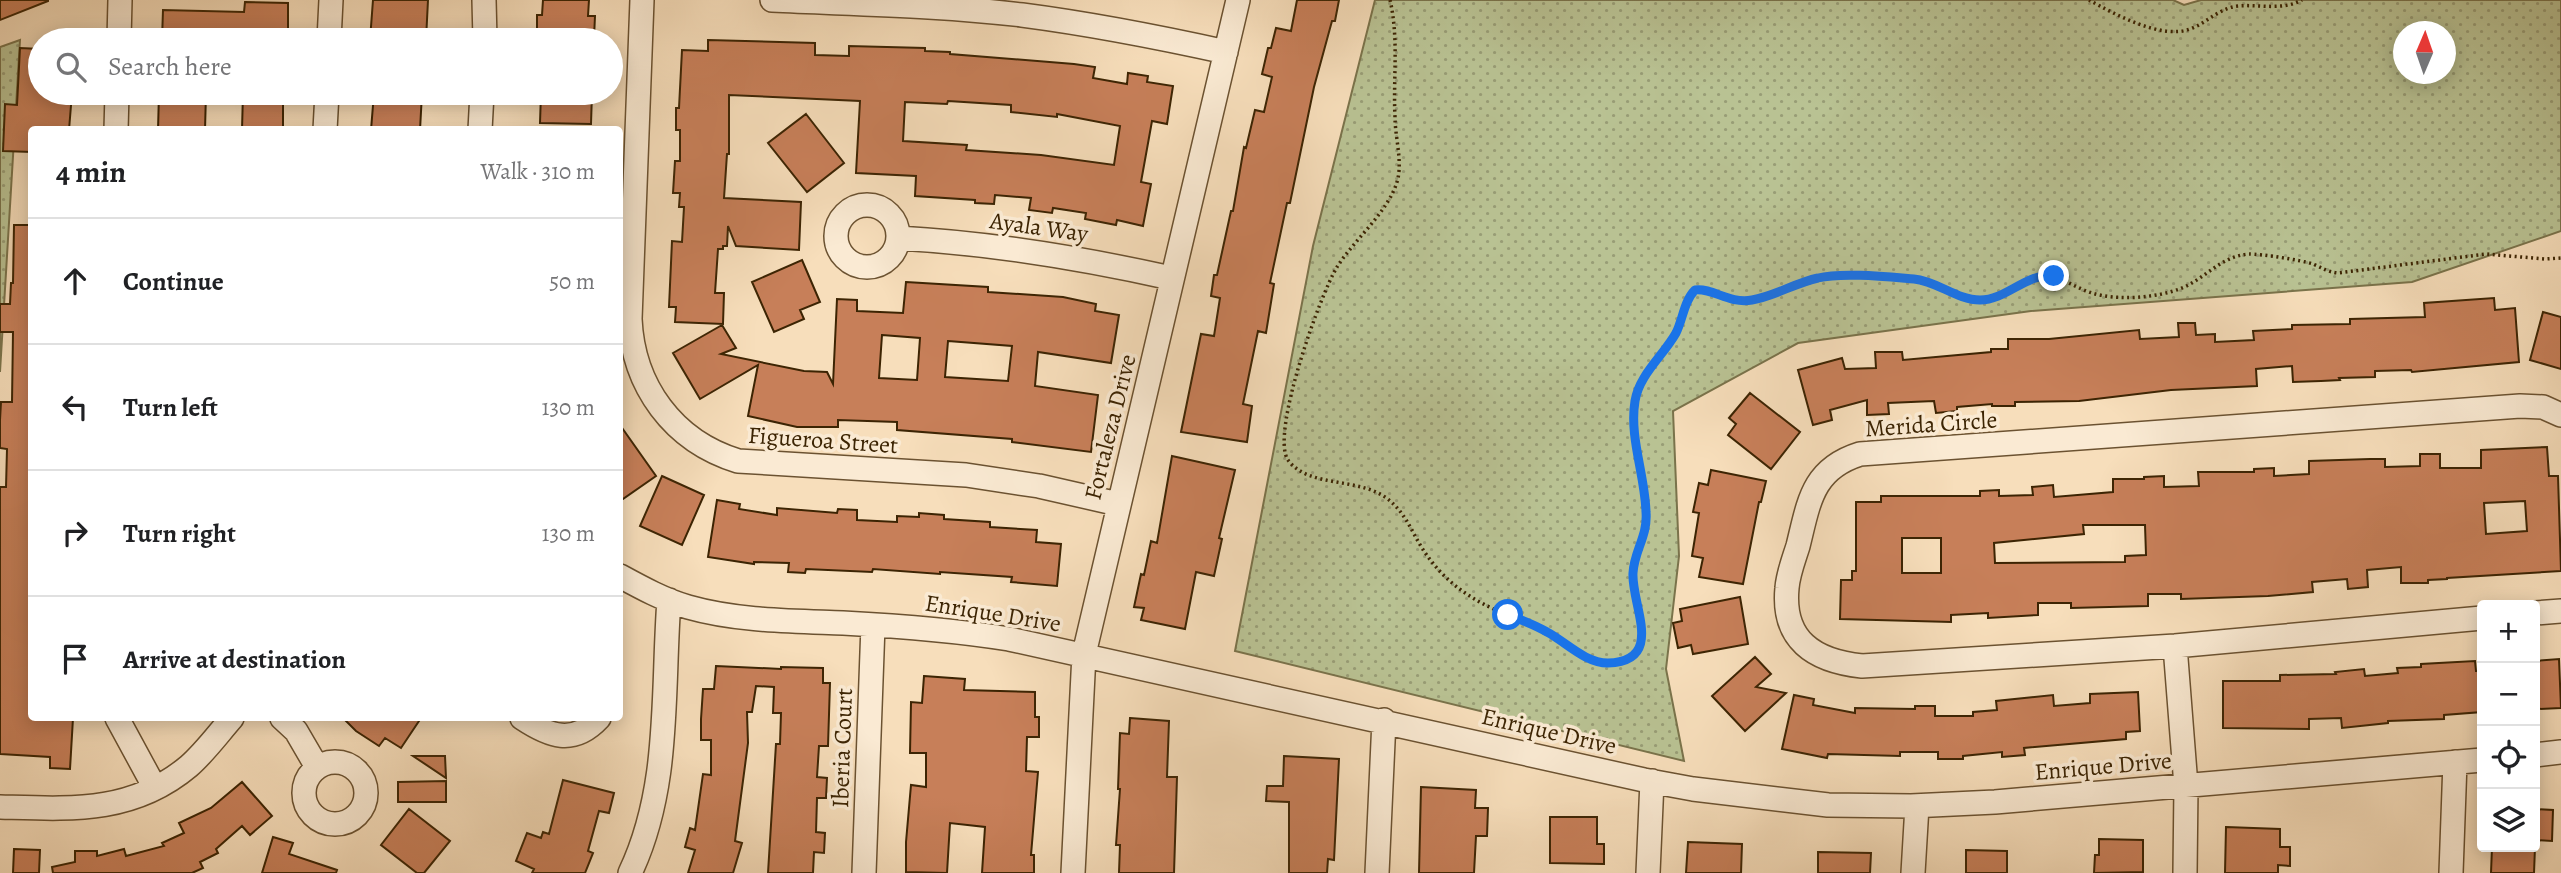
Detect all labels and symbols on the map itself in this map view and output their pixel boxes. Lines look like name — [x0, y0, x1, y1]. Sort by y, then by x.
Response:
north arrow — [2393, 21, 2456, 84]
street label: Ayala Way — [987, 204, 1090, 250]
route end — [2038, 260, 2069, 291]
street label: Fortaleza Drive — [1076, 351, 1144, 503]
street label: Merida Circle — [1864, 403, 1998, 445]
street label: Figueroa Street — [747, 419, 899, 461]
street label: Enrique Drive — [923, 586, 1063, 640]
route start — [1492, 599, 1523, 630]
street label: Iberia Court — [824, 687, 860, 809]
street label: Enrique Drive — [1478, 700, 1620, 762]
street label: Enrique Drive — [2033, 744, 2173, 788]

